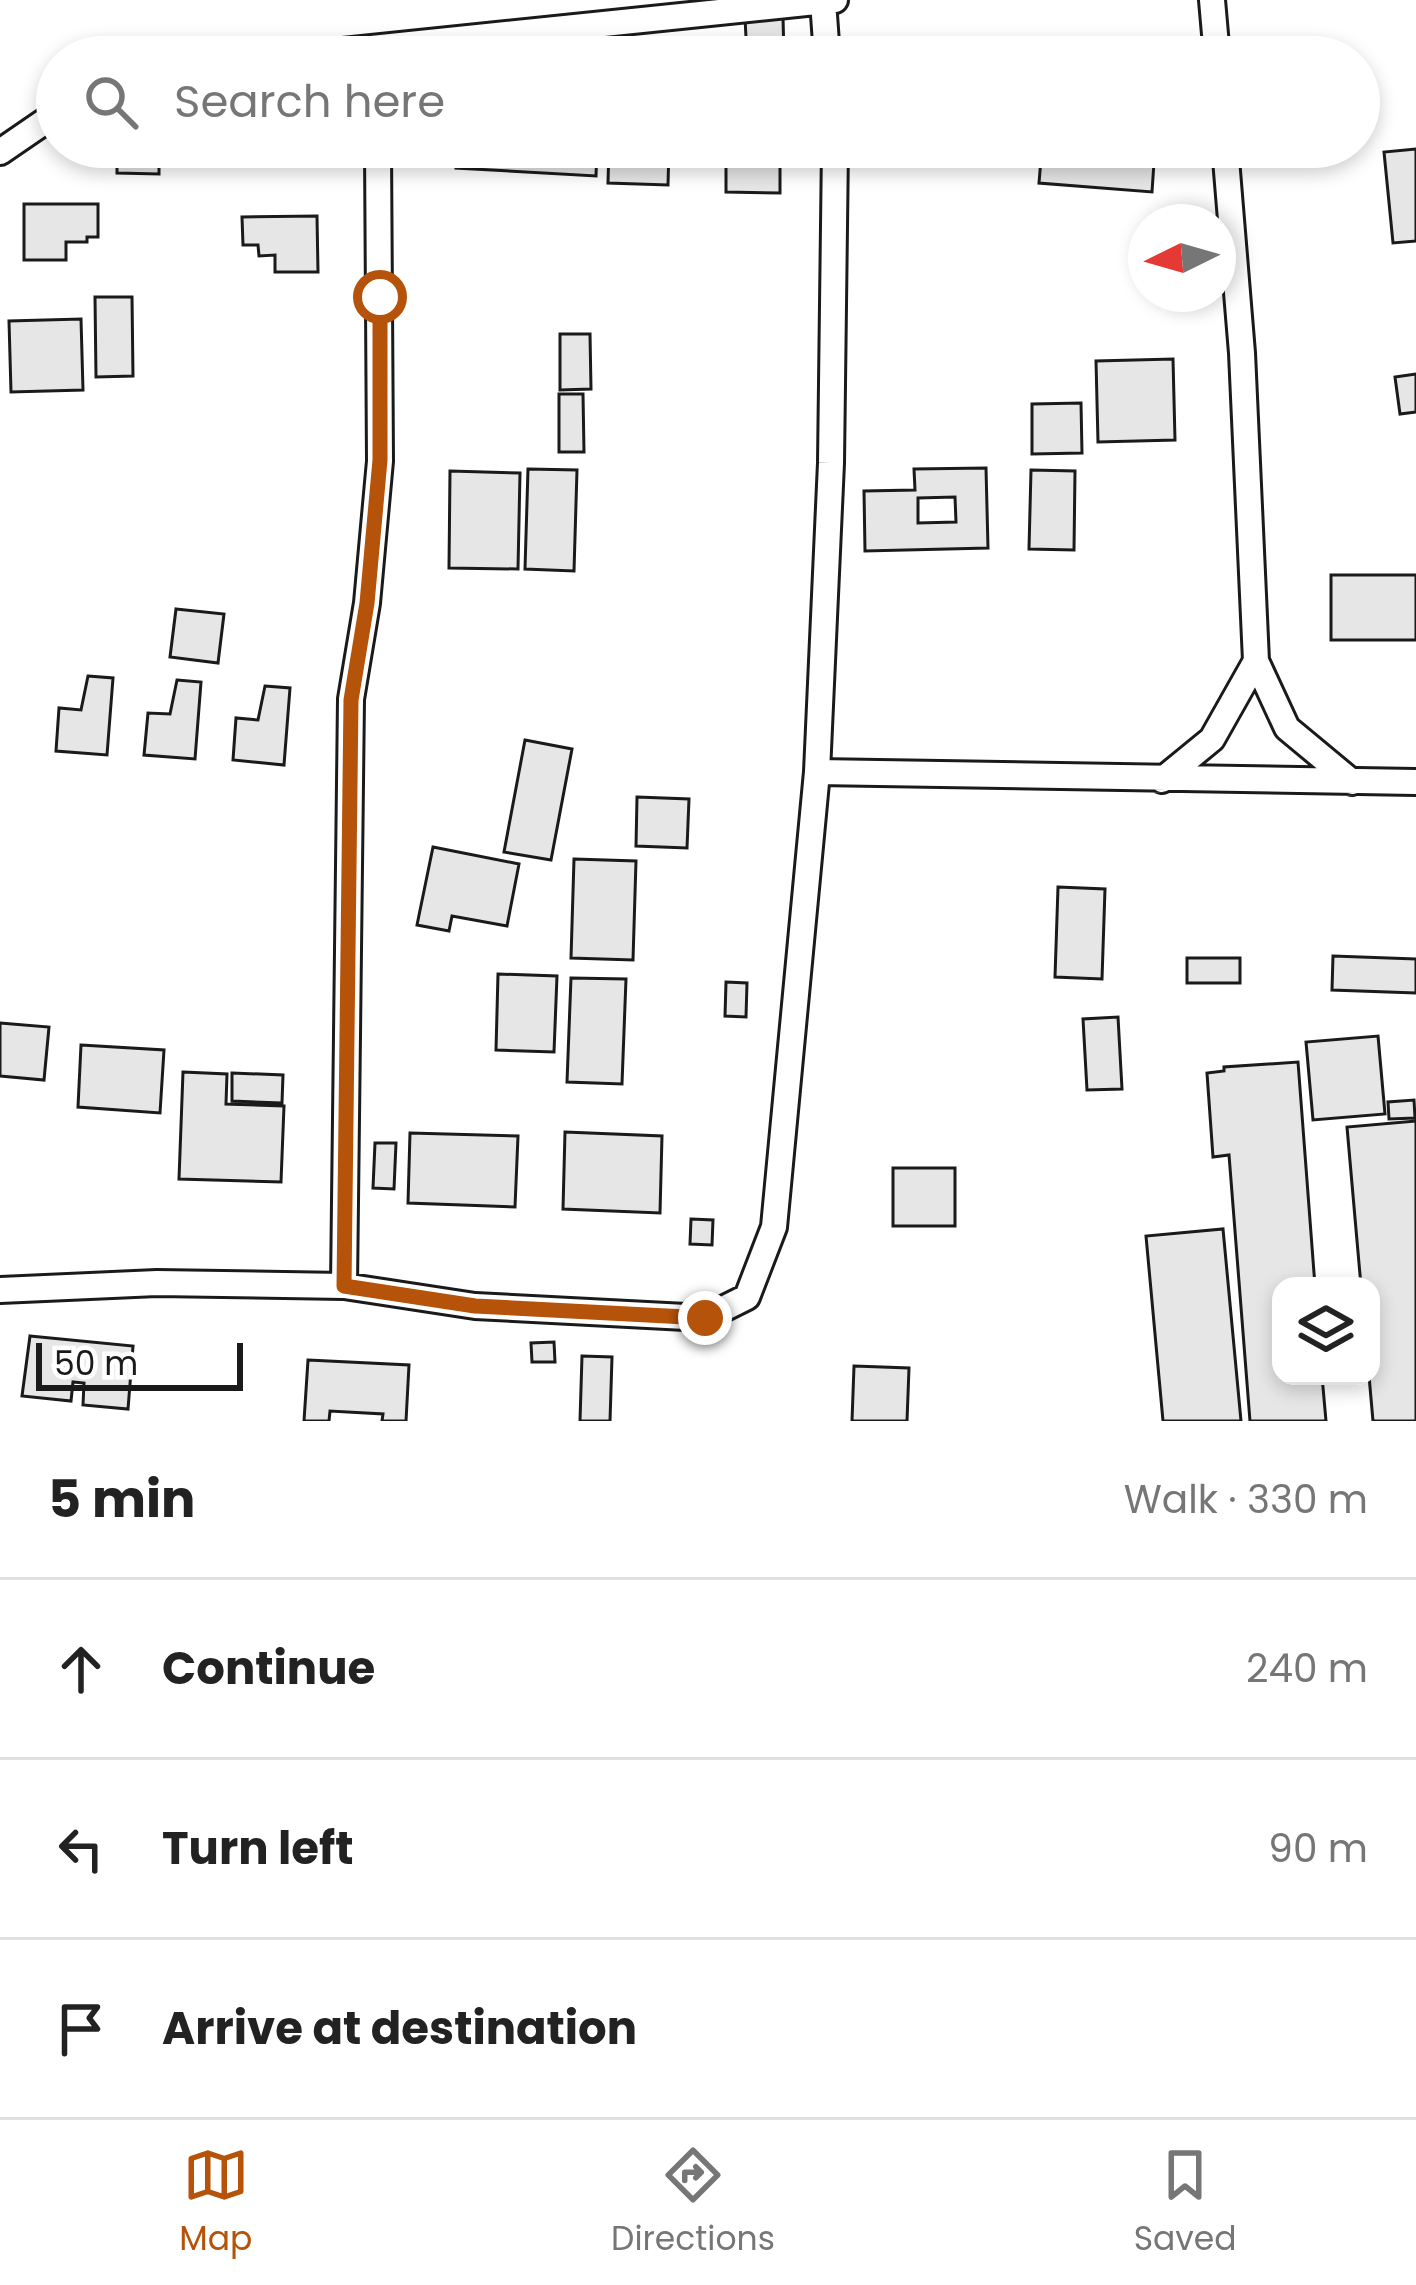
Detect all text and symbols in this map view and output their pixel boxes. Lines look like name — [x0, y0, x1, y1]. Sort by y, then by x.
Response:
search box — [36, 36, 1380, 168]
icon: search — [78, 69, 144, 135]
text: Search here — [174, 70, 445, 133]
north arrow — [1128, 204, 1236, 312]
route start — [353, 270, 407, 324]
map controls — [1272, 1277, 1380, 1385]
button: layers — [1272, 1277, 1380, 1385]
route end — [678, 1291, 732, 1345]
scale bar — [36, 1337, 243, 1390]
text: 50 m — [54, 1340, 138, 1387]
text: 5 min — [48, 1463, 195, 1535]
text: Walk · 330 m — [1124, 1472, 1368, 1527]
icon: ahead — [48, 1636, 114, 1702]
text: Continue — [162, 1637, 375, 1700]
text: 240 m — [1246, 1641, 1368, 1696]
icon: left — [48, 1816, 114, 1882]
text: Turn left — [162, 1817, 354, 1880]
text: 90 m — [1268, 1821, 1368, 1876]
icon: arrive — [48, 1996, 114, 2062]
text: Arrive at destination — [162, 1997, 637, 2060]
tab: Map — [179, 2142, 252, 2264]
tab: Directions — [611, 2142, 775, 2264]
tab: Saved — [1134, 2142, 1237, 2264]

